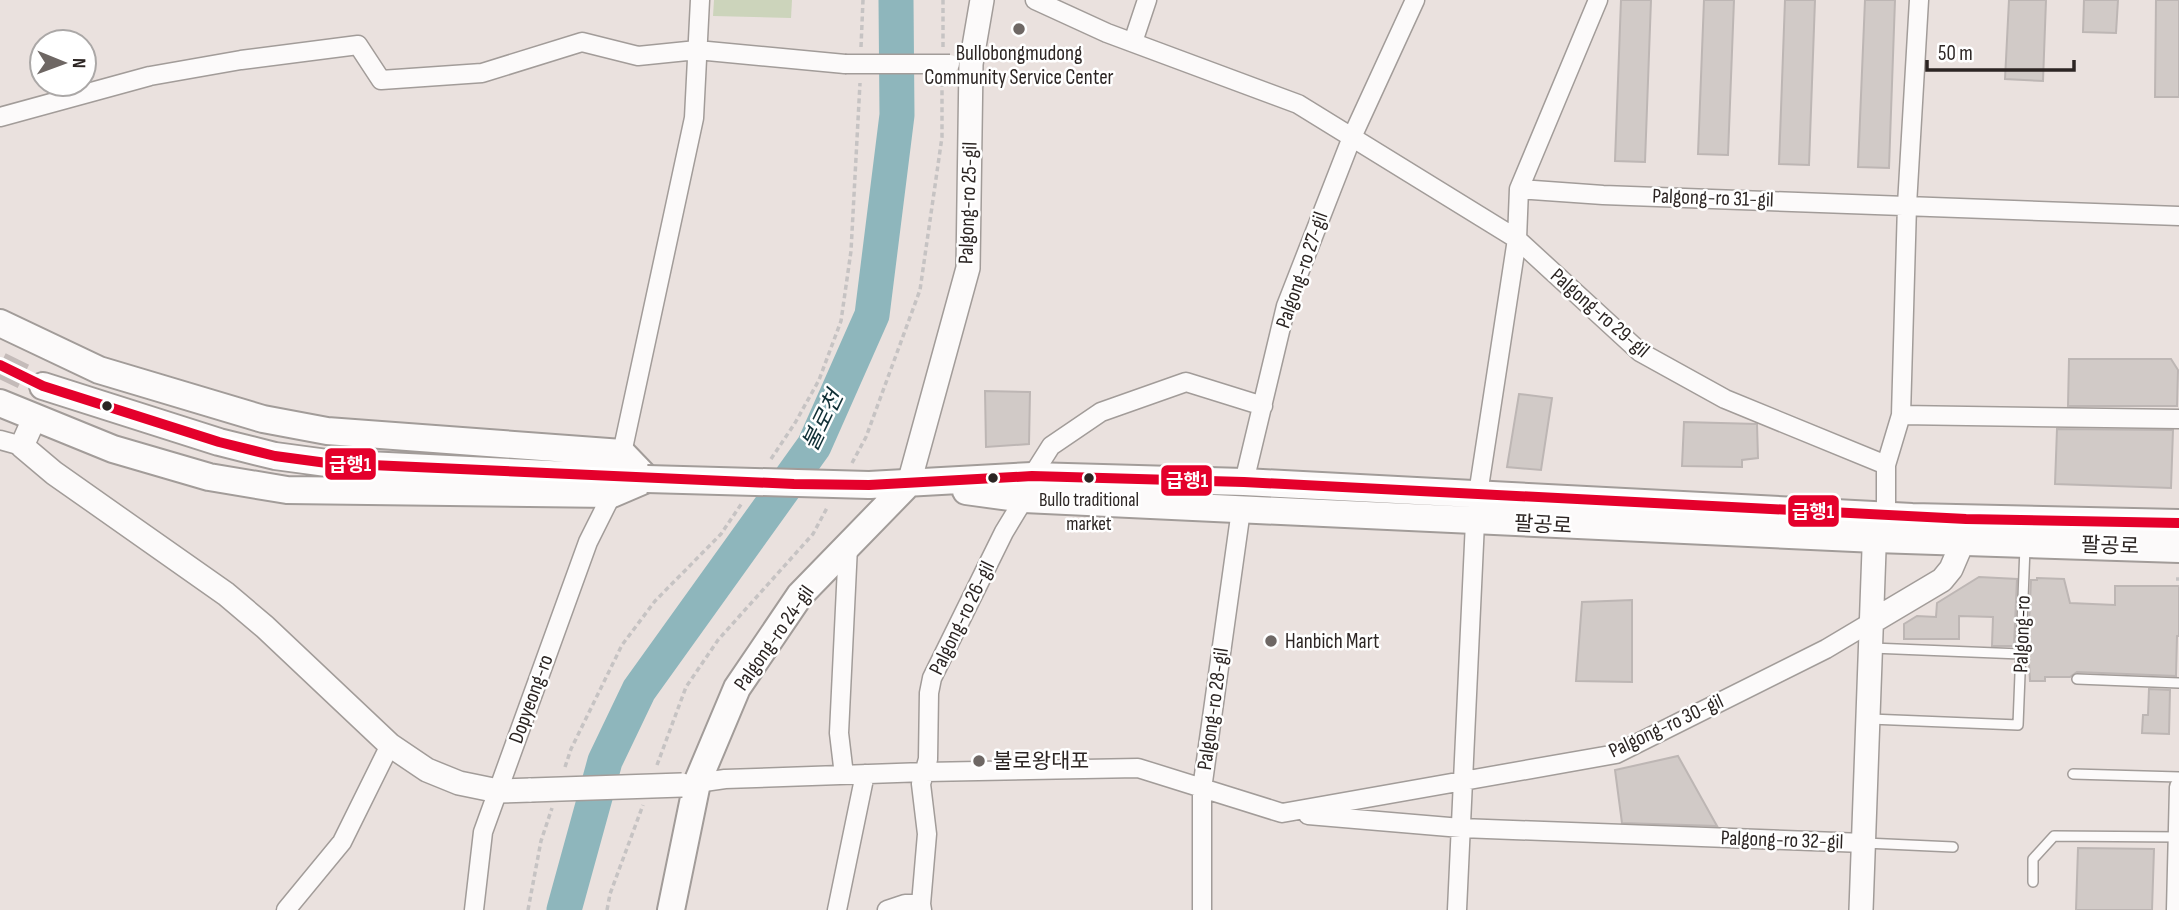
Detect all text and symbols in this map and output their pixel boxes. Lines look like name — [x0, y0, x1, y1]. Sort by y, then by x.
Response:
marker: Bullobongmudong Community Service Center — [1011, 21, 1027, 37]
north arrow — [28, 28, 98, 98]
scale bar — [1927, 28, 2074, 72]
place label: Bullobongmudong Community Service Center — [924, 41, 1114, 90]
text: 50 m — [1938, 41, 1973, 66]
text: N — [67, 58, 90, 69]
street label: Palgong-ro 25-gil — [953, 141, 983, 265]
street label: Palgong-ro 31-gil — [1652, 183, 1774, 213]
street label: Palgong-ro 27-gil — [1270, 209, 1334, 331]
street label: Palgong-ro 29-gil — [1545, 263, 1655, 363]
water label: 불로천 — [797, 384, 851, 456]
unlabelled marker — [100, 399, 114, 413]
line badge: 급행1 — [324, 447, 377, 481]
text: 급행1 — [329, 454, 372, 477]
line badge: 급행1 — [1160, 464, 1213, 497]
text: 급행1 — [1166, 470, 1209, 493]
unlabelled marker — [986, 471, 1000, 485]
marker: Bullo traditional market — [1082, 471, 1096, 485]
place label: Bullo traditional market — [1039, 489, 1139, 536]
line badge: 급행1 — [1787, 494, 1840, 528]
text: 급행1 — [1792, 501, 1835, 524]
street label: 팔공로 — [1513, 511, 1573, 539]
street label: 팔공로 — [2081, 532, 2139, 560]
street label: Palgong-ro 26-gil — [924, 557, 1000, 679]
street label: Palgong-ro 24-gil — [729, 581, 819, 695]
street label: Palgong-ro — [2008, 595, 2036, 673]
place label: Hanbich Mart — [1285, 629, 1379, 654]
marker: Hanbich Mart — [1263, 633, 1279, 649]
street label: Palgong-ro 28-gil — [1192, 646, 1234, 772]
street label: Dopyeong-ro — [503, 651, 559, 747]
street label: Palgong-ro 30-gil — [1605, 689, 1727, 763]
place label: 불로왕대포 — [993, 749, 1090, 774]
marker: 불로왕대포 — [971, 753, 987, 769]
street label: Palgong-ro 32-gil — [1720, 825, 1844, 855]

